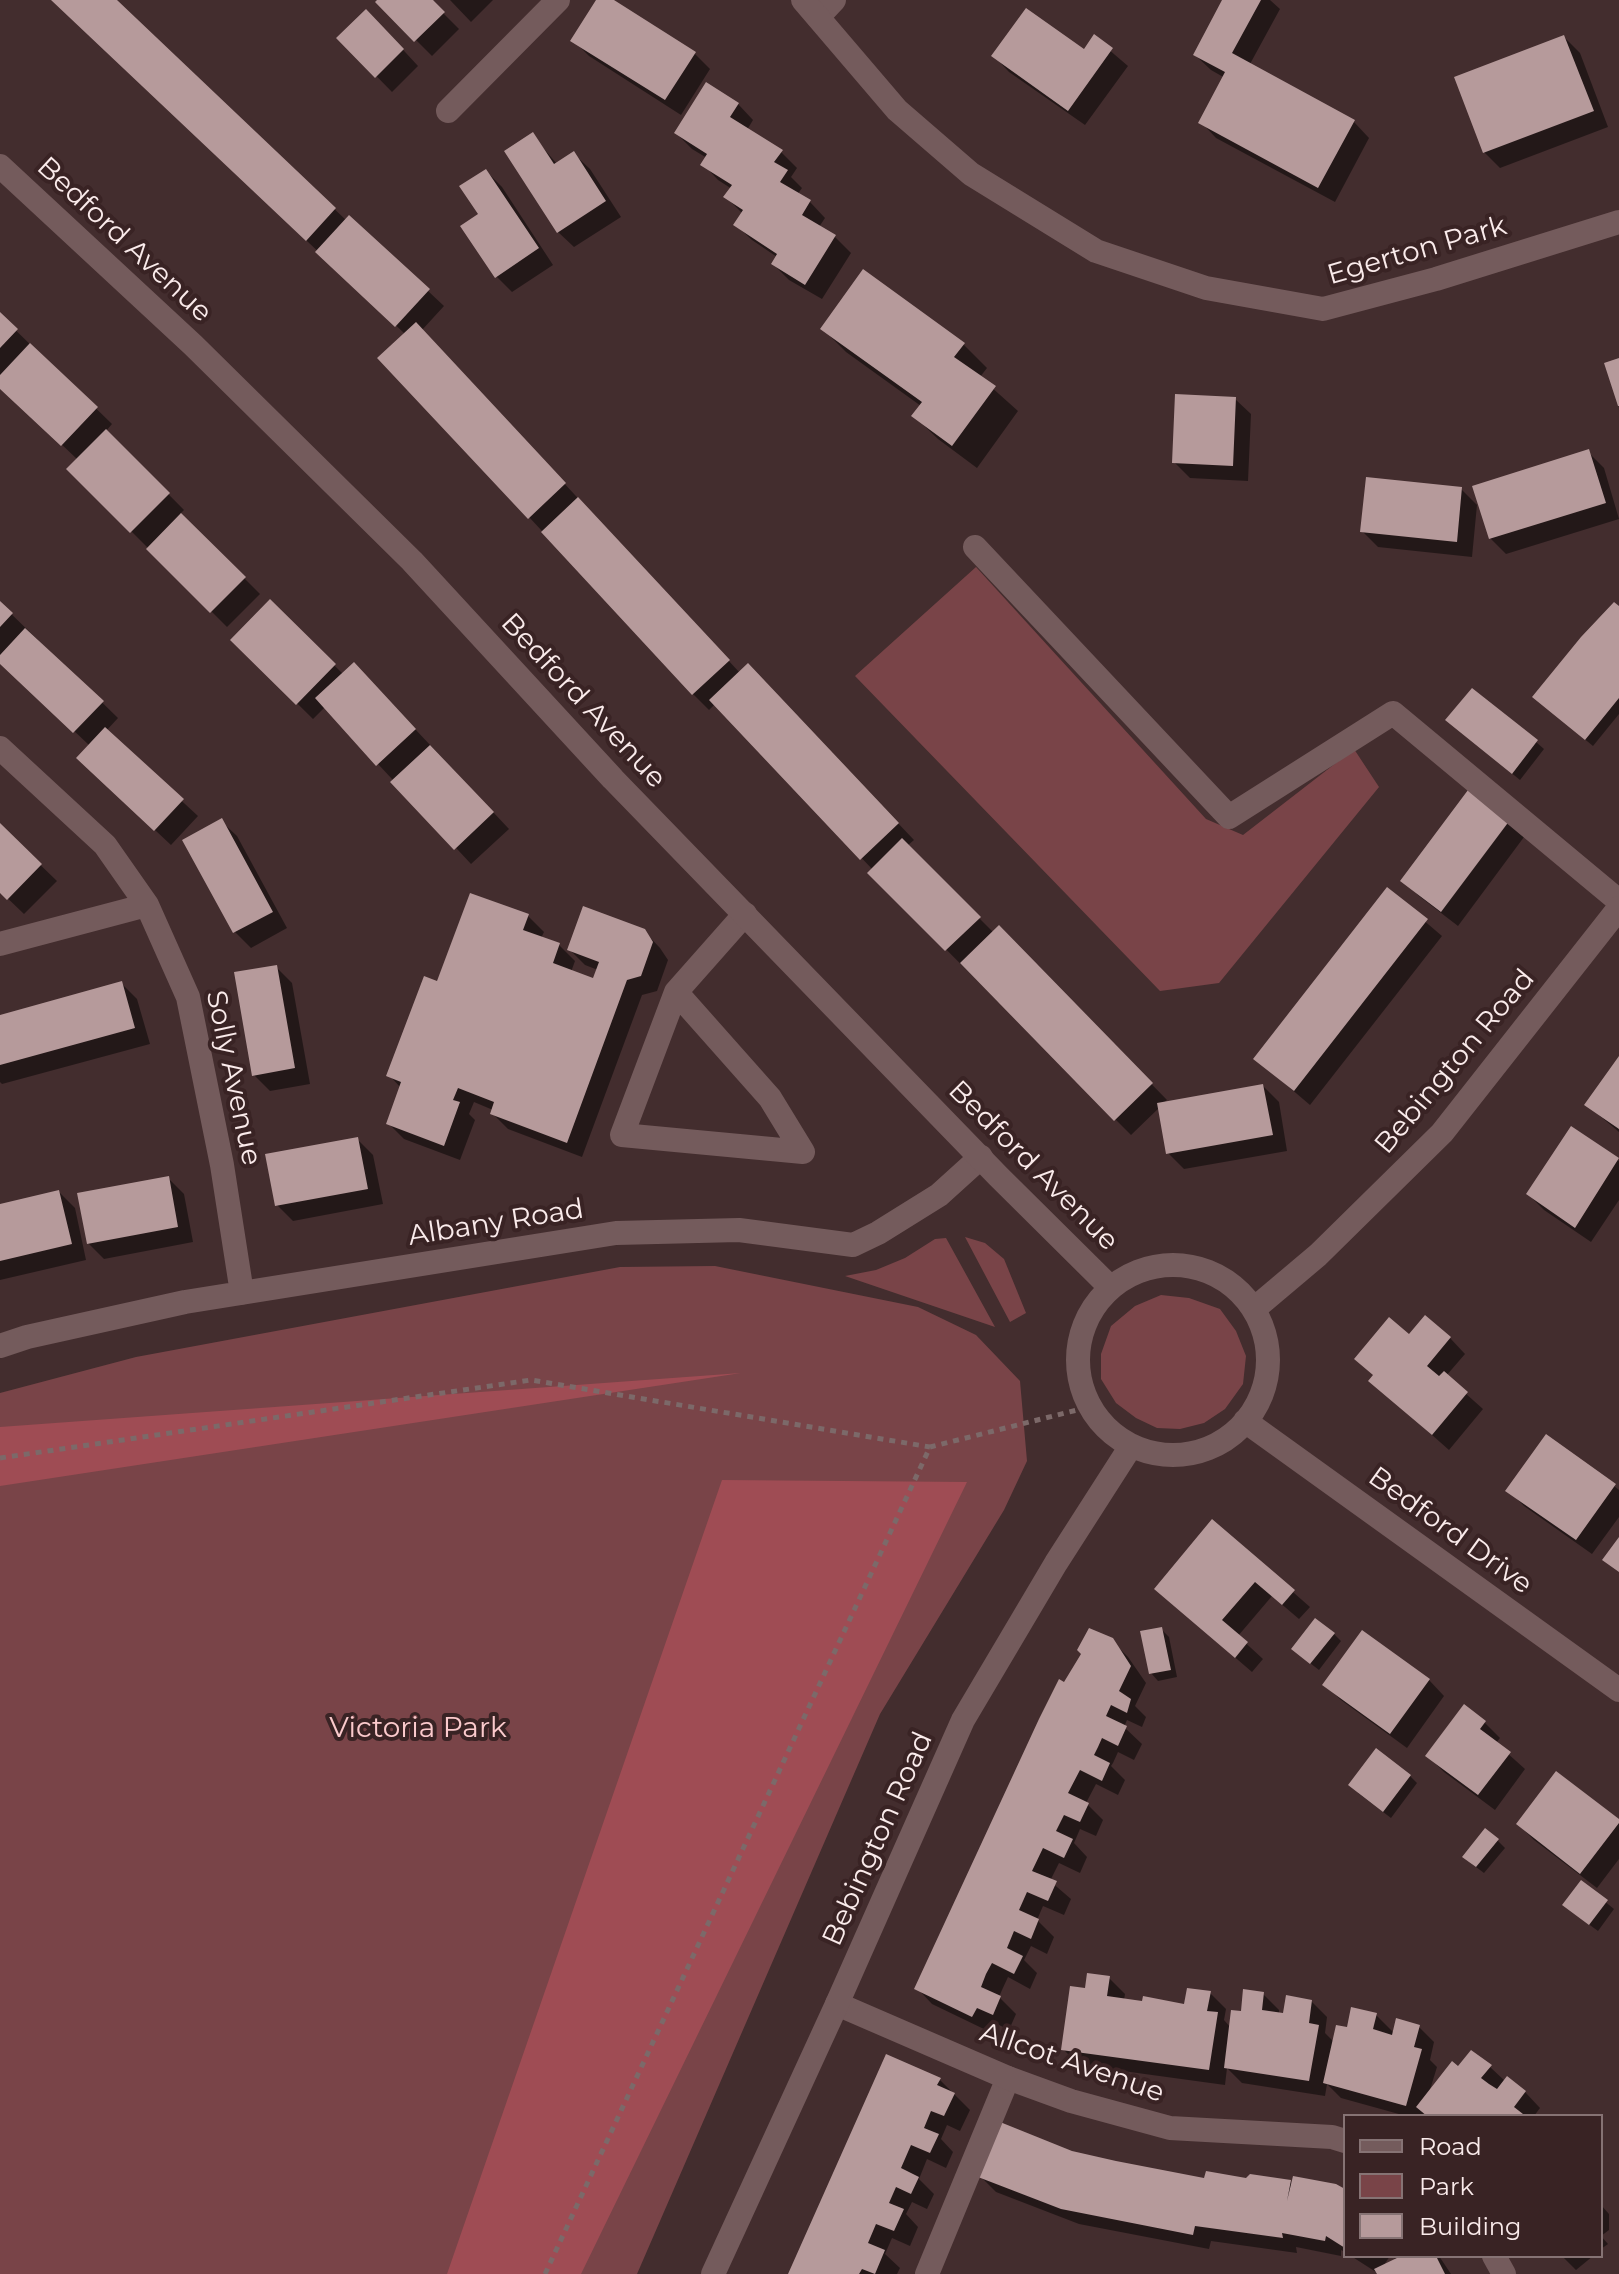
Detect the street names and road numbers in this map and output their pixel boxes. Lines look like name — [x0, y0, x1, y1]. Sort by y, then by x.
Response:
street label: Bedford Avenue — [30, 150, 218, 330]
street label: Egerton Park — [1324, 209, 1510, 293]
street label: Bedford Avenue — [493, 607, 673, 795]
street label: Bebington Road — [1368, 963, 1542, 1161]
street label: Solly Avenue — [198, 988, 268, 1168]
street label: Bedford Avenue — [941, 1074, 1125, 1258]
street label: Albany Road — [406, 1193, 586, 1253]
street label: Bedford Drive — [1362, 1460, 1538, 1602]
street label: Bebington Road — [816, 1727, 940, 1951]
street label: Allcot Avenue — [975, 2016, 1169, 2110]

